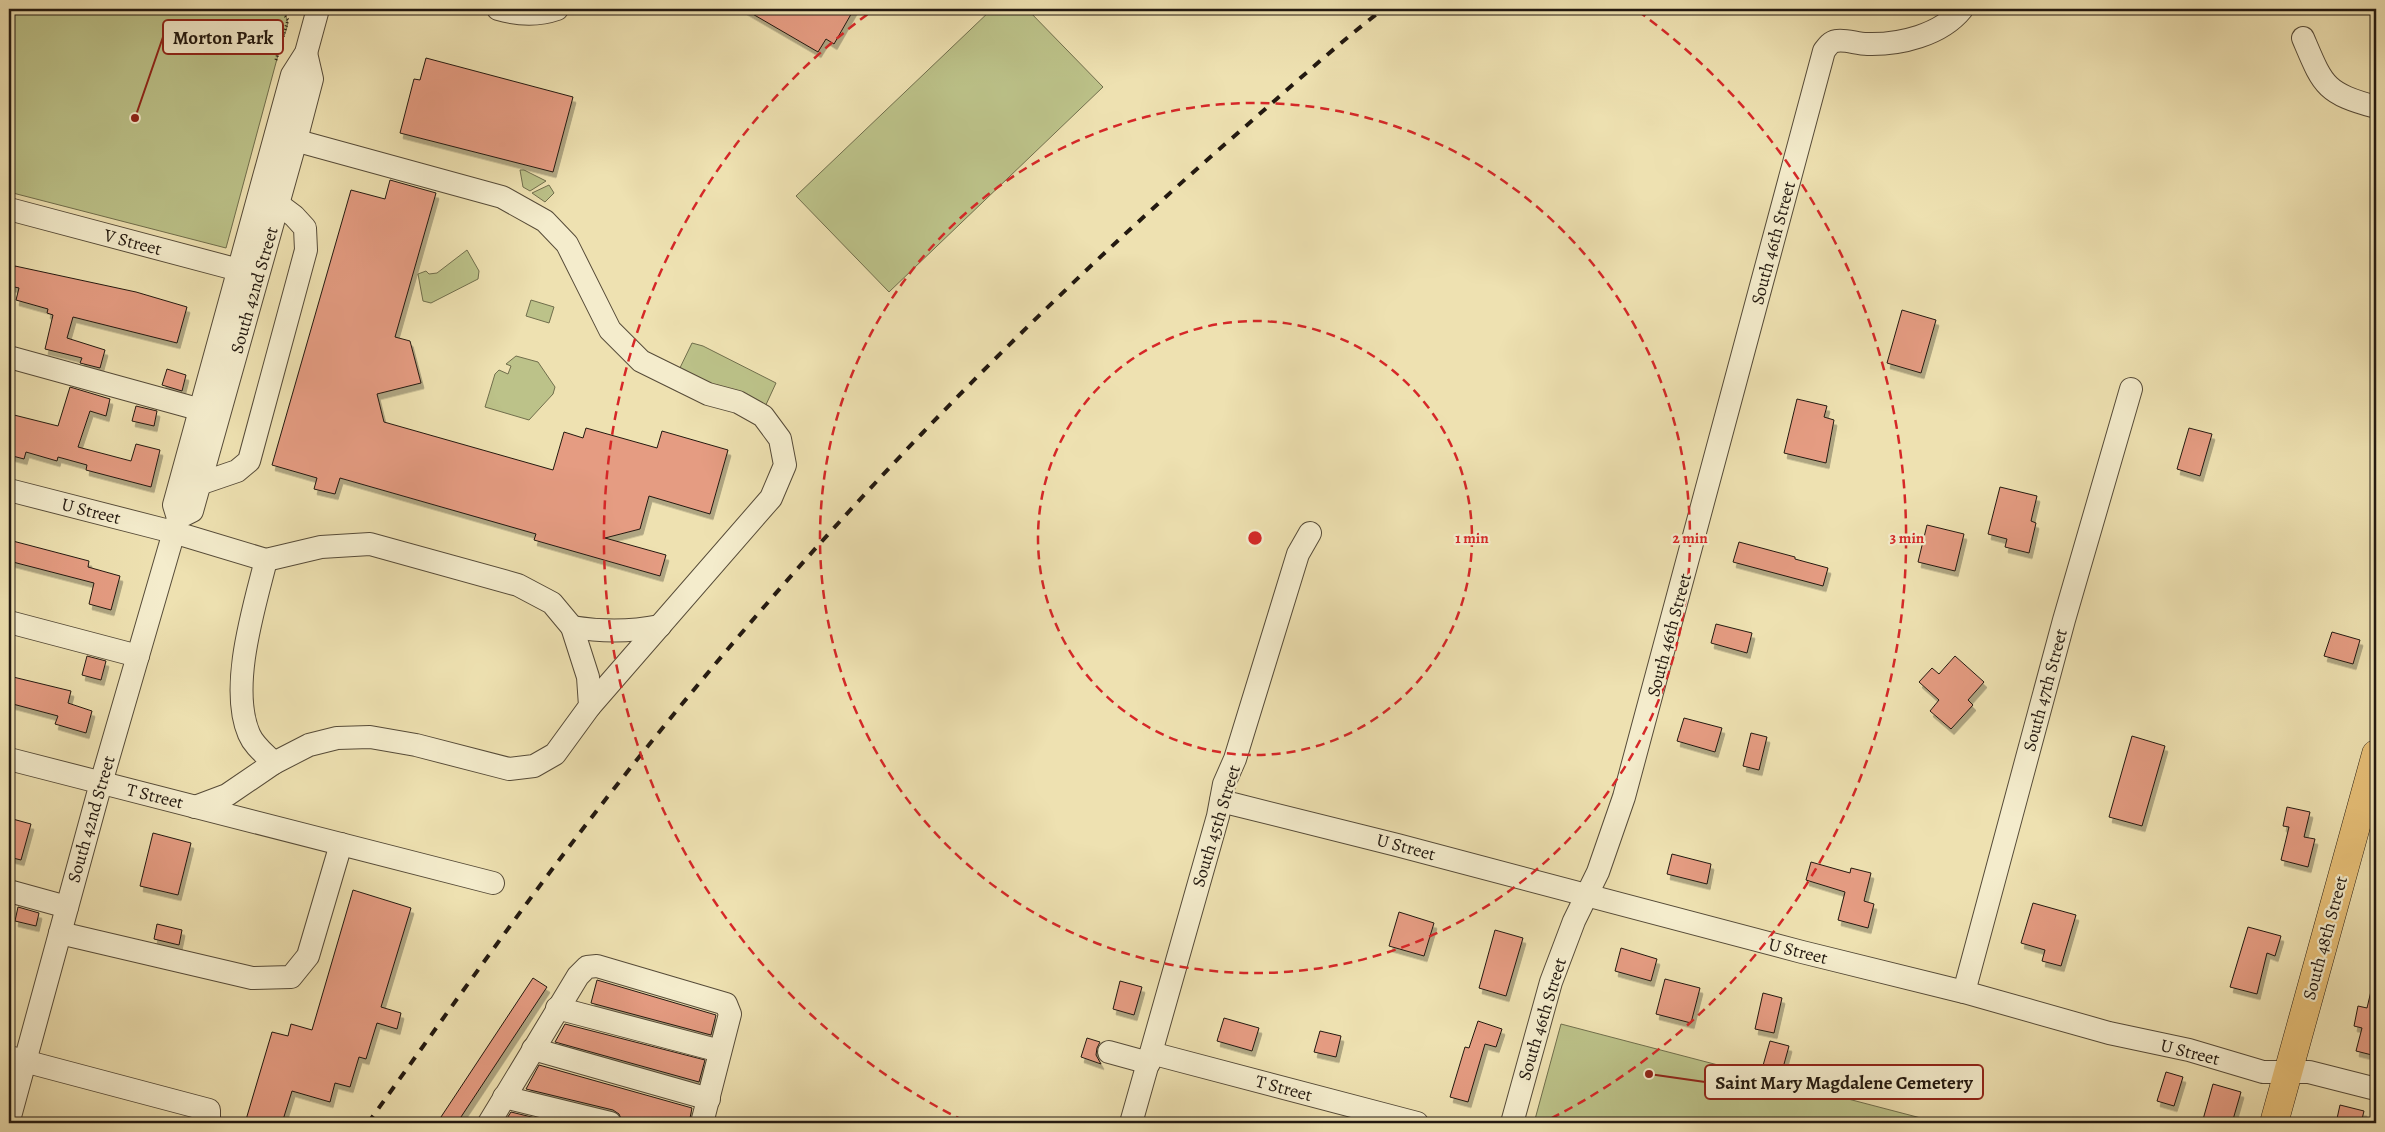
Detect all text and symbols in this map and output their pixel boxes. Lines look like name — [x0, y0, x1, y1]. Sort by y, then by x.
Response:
callout: Morton Park — [163, 20, 283, 54]
text: Morton Park — [173, 25, 273, 51]
street label: South 46th Street — [1745, 179, 1801, 307]
street label: V Street — [101, 223, 165, 261]
street label: South 42nd Street — [224, 224, 284, 356]
street label: U Street — [59, 492, 123, 530]
text: 1 min — [1455, 528, 1489, 548]
text: 2 min — [1672, 528, 1708, 548]
text: 3 min — [1890, 528, 1925, 548]
centre of rings — [1246, 529, 1264, 547]
street label: South 46th Street — [1641, 571, 1697, 699]
street label: South 47th Street — [2017, 626, 2073, 754]
street label: South 42nd Street — [61, 753, 121, 885]
street label: South 45th Street — [1186, 762, 1246, 890]
street label: T Street — [124, 777, 186, 815]
street label: U Street — [1374, 828, 1438, 866]
street label: South 48th Street — [2297, 873, 2353, 1003]
street label: U Street — [1766, 932, 1830, 970]
street label: South 46th Street — [1512, 955, 1572, 1083]
street label: U Street — [2158, 1033, 2222, 1071]
callout: Saint Mary Magdalene Cemetery — [1705, 1065, 1983, 1099]
street label: T Street — [1253, 1069, 1315, 1107]
text: Saint Mary Magdalene Cemetery — [1715, 1070, 1974, 1096]

